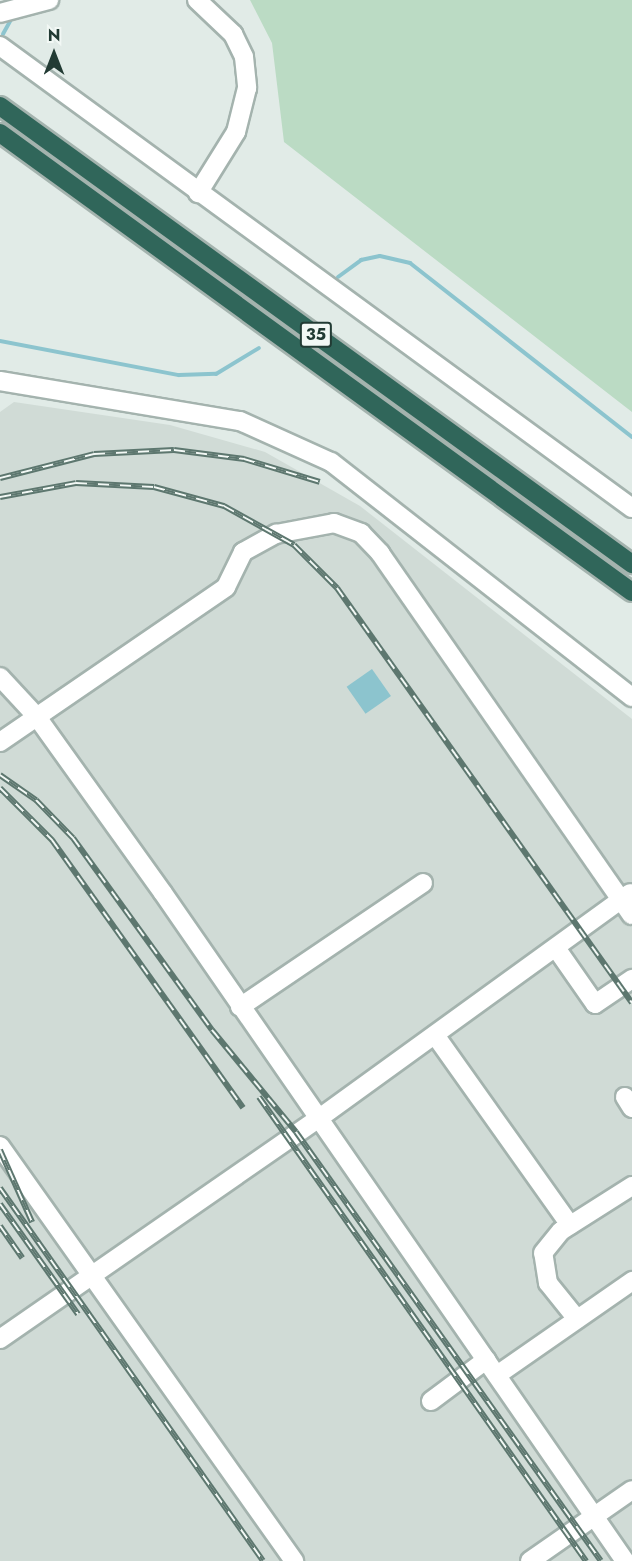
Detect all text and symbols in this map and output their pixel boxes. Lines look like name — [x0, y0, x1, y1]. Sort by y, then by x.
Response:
north arrow — [24, 24, 84, 84]
text: N — [48, 24, 60, 47]
road number: 35 — [300, 322, 332, 348]

